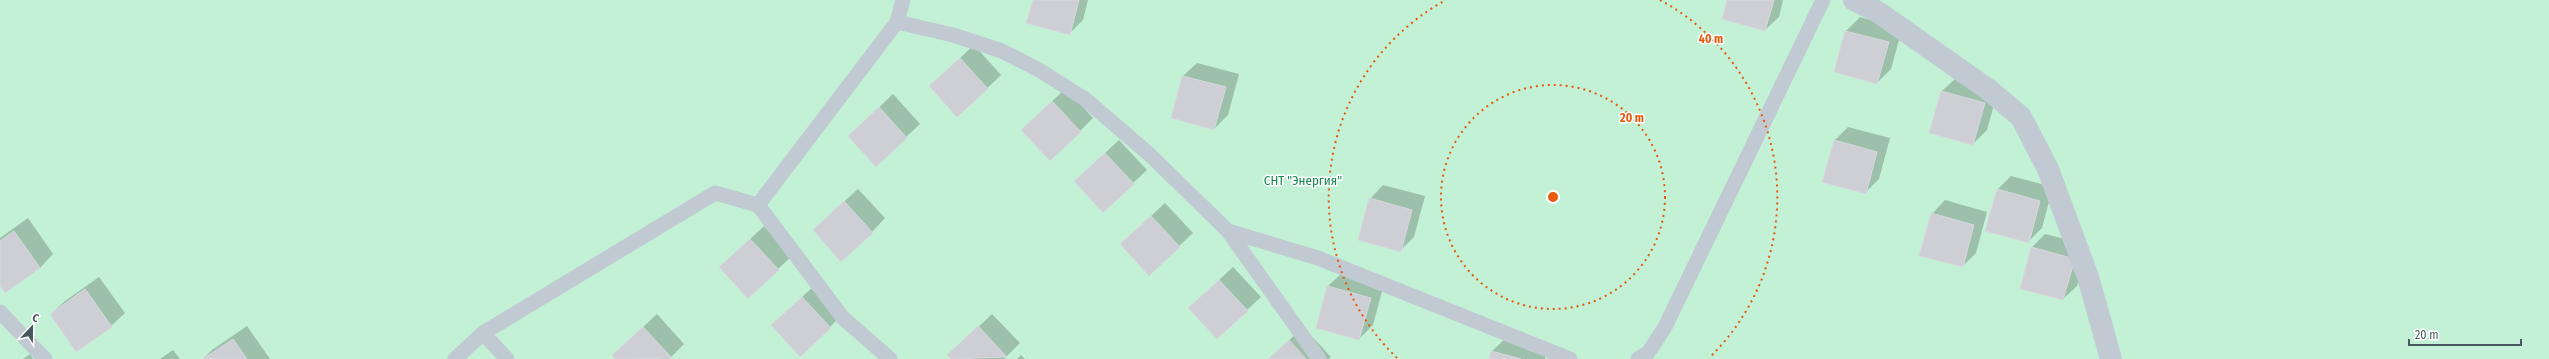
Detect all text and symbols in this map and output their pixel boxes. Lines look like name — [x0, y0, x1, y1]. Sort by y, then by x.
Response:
text: 40 m — [1699, 32, 1723, 46]
text: 20 m — [1619, 111, 1644, 125]
park label: СНТ "Энергия" — [1264, 173, 1342, 188]
centre of rings — [1546, 190, 1560, 204]
north arrow — [12, 307, 52, 347]
text: С — [30, 311, 41, 325]
scale bar — [2409, 321, 2521, 347]
text: 20 m — [2415, 328, 2439, 342]

